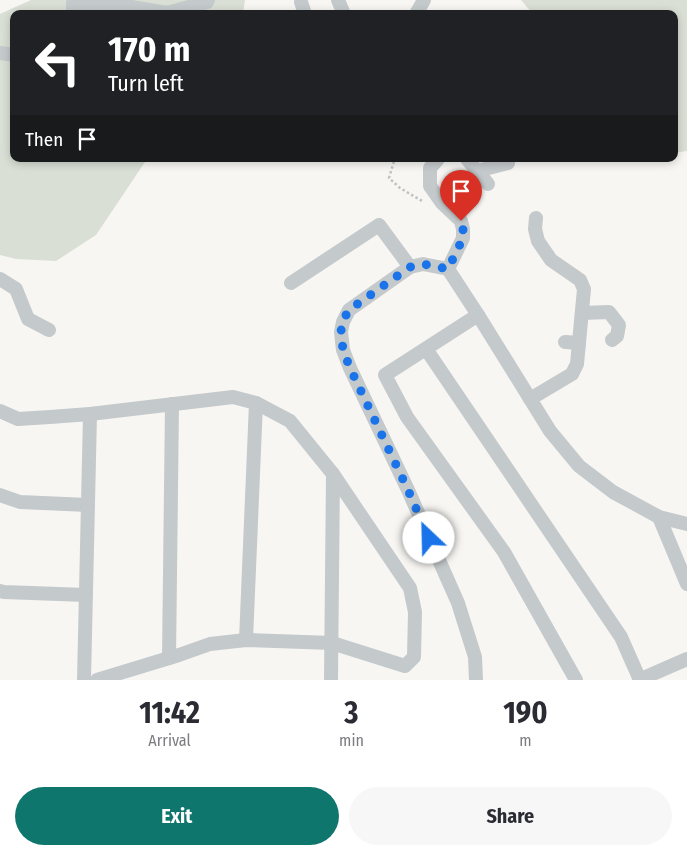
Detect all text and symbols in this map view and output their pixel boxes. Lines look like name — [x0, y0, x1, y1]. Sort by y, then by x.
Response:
text: 170 m — [108, 28, 191, 70]
icon: left — [25, 30, 90, 95]
text: Turn left — [108, 70, 184, 97]
icon: arrive — [73, 125, 101, 153]
text: Then — [25, 128, 63, 151]
pin — [440, 170, 482, 221]
icon: arrive — [447, 177, 475, 205]
position arrow — [402, 511, 454, 563]
text: 11:42 — [139, 695, 200, 731]
text: 3 — [344, 695, 359, 731]
text: 190 — [503, 695, 548, 731]
text: Arrival — [148, 731, 191, 750]
text: min — [339, 731, 364, 750]
text: m — [519, 731, 532, 750]
button: Exit — [15, 787, 339, 845]
button: Share — [349, 787, 672, 845]

